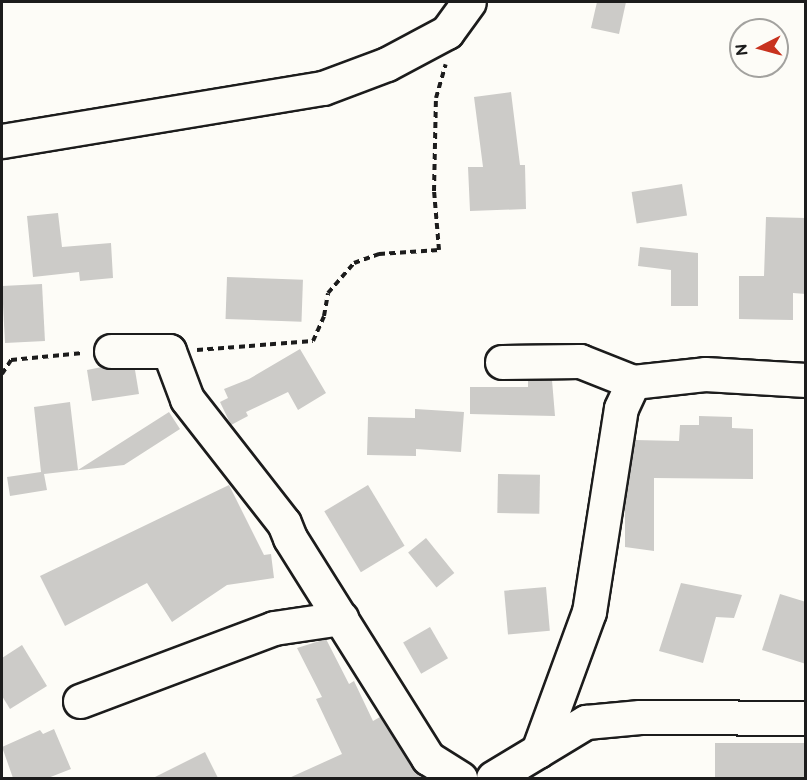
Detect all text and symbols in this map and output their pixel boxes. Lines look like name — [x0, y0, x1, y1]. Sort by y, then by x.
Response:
north arrow — [729, 18, 789, 78]
text: N — [733, 43, 753, 57]

